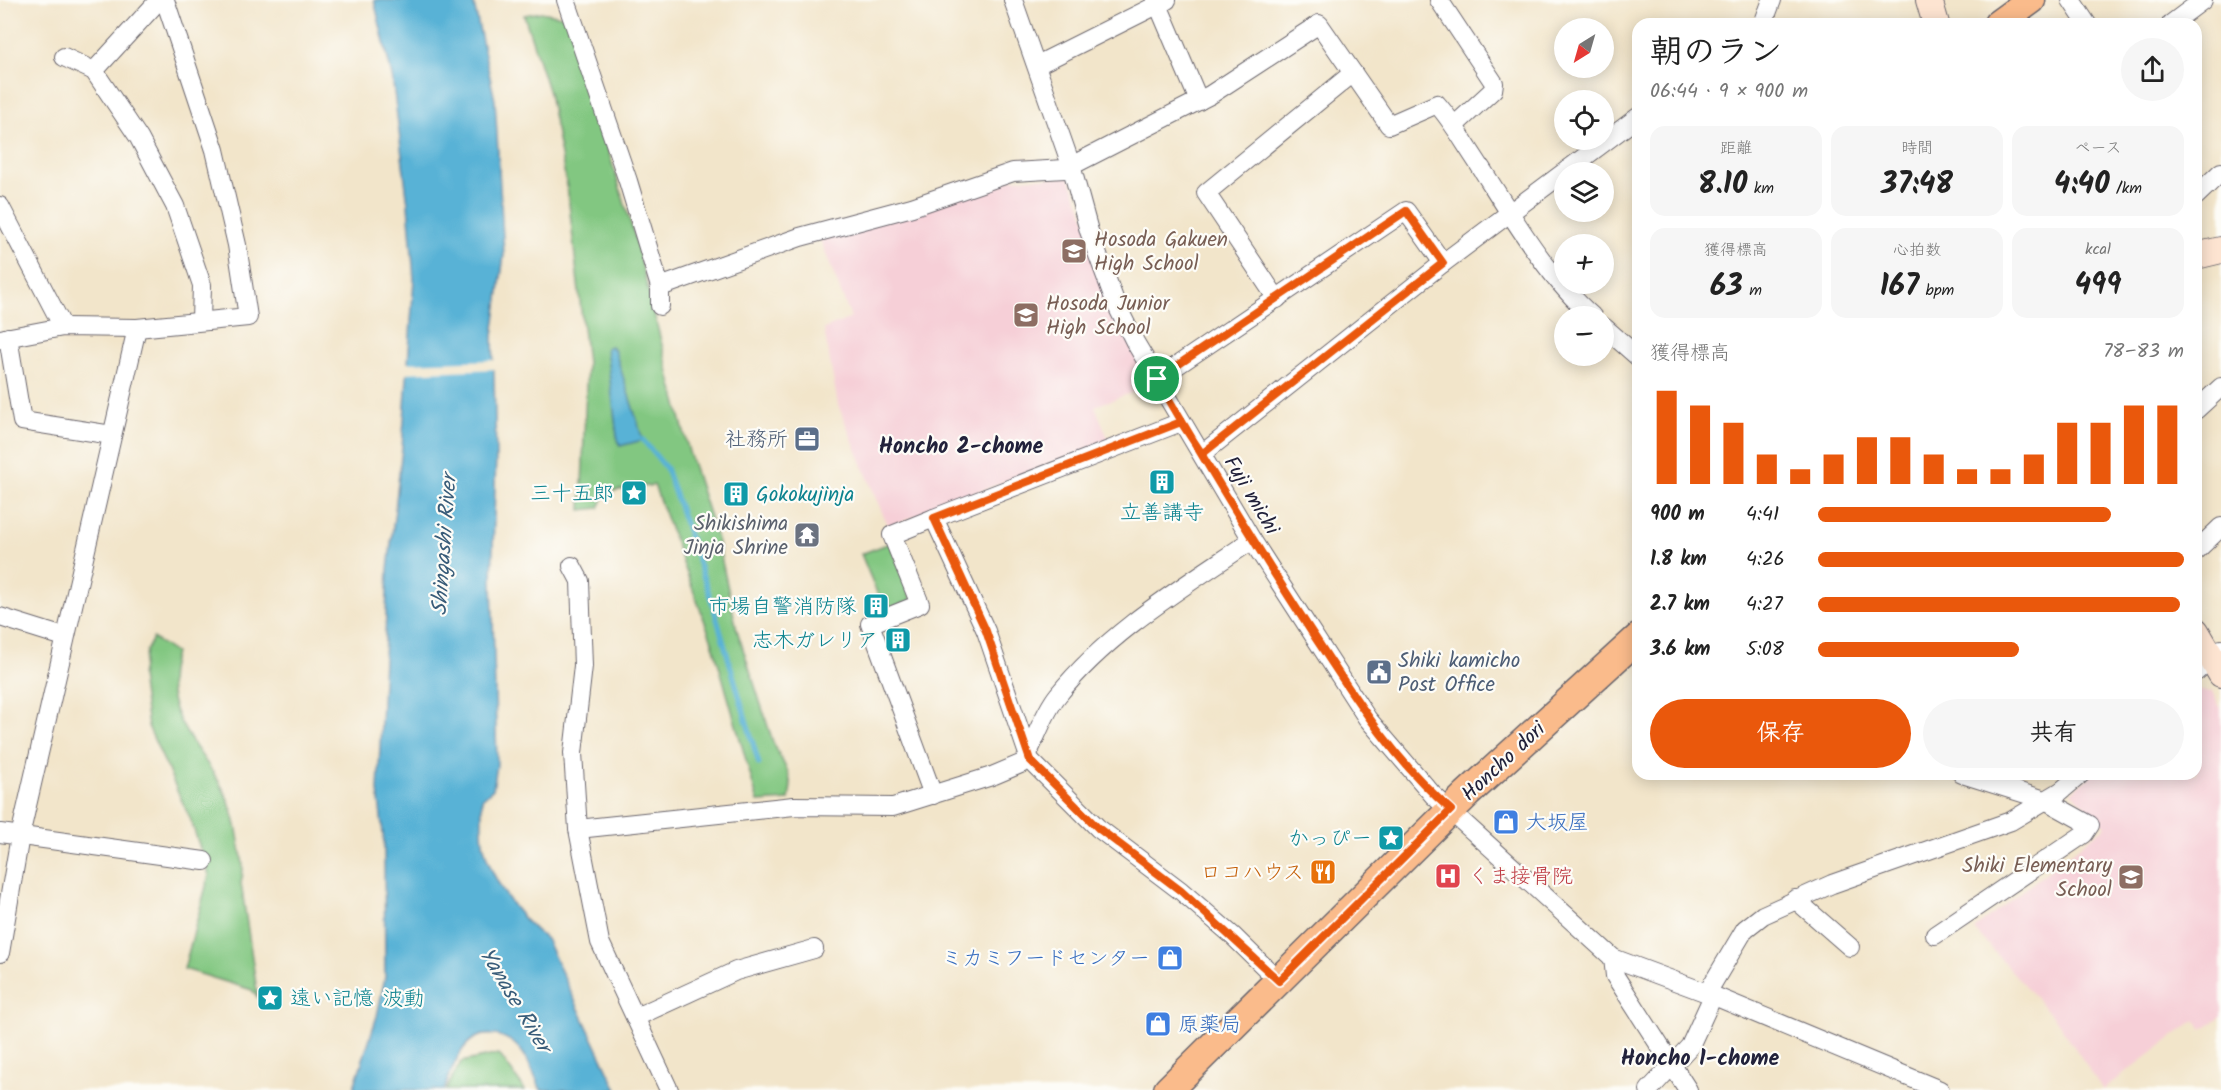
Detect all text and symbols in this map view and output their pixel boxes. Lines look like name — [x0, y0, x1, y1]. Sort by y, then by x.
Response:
north arrow — [1554, 18, 1614, 78]
map controls — [1554, 18, 1614, 366]
text: 朝のラン — [1650, 27, 1782, 80]
button: share — [2121, 38, 2184, 101]
text: 06:44 · 9 × 900 m — [1650, 76, 1808, 108]
button: locate — [1554, 90, 1614, 150]
text: 距離 — [1720, 136, 1752, 161]
text: 時間 — [1901, 136, 1933, 161]
text: ペース — [2074, 136, 2122, 161]
text: 8.10 — [1698, 161, 1747, 209]
text: 37:48 — [1881, 161, 1953, 209]
text: 4:40 — [2054, 161, 2110, 209]
button: layers — [1554, 162, 1614, 222]
text: km — [1747, 176, 1774, 201]
text: /km — [2110, 176, 2142, 201]
place label: Hosoda Gakuen High School — [1094, 224, 1228, 281]
button: + — [1554, 234, 1614, 294]
school or university icon: Hosoda Gakuen High School — [1059, 236, 1089, 266]
text: kcal — [2085, 237, 2111, 262]
text: 獲得標高 — [1704, 238, 1768, 263]
text: 心拍数 — [1893, 238, 1941, 263]
text: 499 — [2075, 262, 2121, 310]
text: 63 — [1710, 263, 1743, 311]
text: 167 — [1880, 263, 1919, 311]
text: m — [1743, 278, 1762, 303]
text: bpm — [1919, 278, 1954, 303]
place label: Hosoda Junior High School — [1046, 288, 1170, 345]
school or university icon: Hosoda Junior High School — [1011, 300, 1041, 330]
button: − — [1554, 306, 1614, 366]
text: 78–83 m — [2103, 336, 2184, 368]
text: 獲得標高 — [1650, 338, 1730, 370]
pin — [1131, 353, 1182, 404]
icon: arrive — [1140, 362, 1173, 395]
place label: 社務所 — [725, 424, 788, 457]
office icon: 社務所 — [792, 424, 822, 454]
district label: Honcho 2-chome — [879, 430, 1044, 465]
street label: Fuji michi — [1214, 450, 1288, 542]
building icon: 立善講寺 — [1147, 467, 1177, 497]
water label: Shingashi River — [423, 469, 468, 617]
place label: 三十五郎 — [530, 478, 614, 511]
place icon: 三十五郎 — [619, 478, 649, 508]
building icon: Gokokujinja — [721, 479, 751, 509]
place label: Gokokujinja — [756, 479, 854, 512]
place label: 立善講寺 — [1120, 497, 1204, 530]
text: 900 m — [1650, 499, 1705, 531]
text: 4:41 — [1746, 499, 1779, 531]
place label: Shikishima Jinja Shrine — [683, 508, 789, 565]
temple icon: Shikishima Jinja Shrine — [792, 520, 822, 550]
text: 1.8 km — [1650, 544, 1707, 576]
text: 4:26 — [1746, 544, 1785, 576]
text: 2.7 km — [1650, 589, 1710, 621]
text: 4:27 — [1746, 589, 1783, 621]
place label: 市場自警消防隊 — [709, 591, 857, 624]
building icon: 市場自警消防隊 — [861, 591, 891, 621]
place label: 志木ガレリア — [752, 625, 878, 658]
building icon: 志木ガレリア — [883, 625, 913, 655]
text: 3.6 km — [1650, 634, 1710, 666]
text: 5:08 — [1746, 634, 1784, 666]
place label: Shiki kamicho Post Office — [1398, 645, 1520, 702]
public building icon: Shiki kamicho Post Office — [1364, 657, 1394, 687]
button: 保存 — [1650, 699, 1911, 768]
button: 共有 — [1923, 699, 2184, 768]
street label: Honcho dori — [1454, 713, 1554, 810]
shop icon: 大坂屋 — [1491, 807, 1521, 837]
place label: 大坂屋 — [1526, 807, 1589, 840]
place label: かっぴー — [1288, 823, 1372, 856]
place icon: かっぴー — [1376, 823, 1406, 853]
place label: Shiki Elementary School — [1962, 850, 2112, 907]
place label: ロコハウス — [1200, 857, 1304, 890]
restaurant icon: ロコハウス — [1308, 857, 1338, 887]
hospital icon: くま接骨院 — [1433, 861, 1463, 891]
place label: くま接骨院 — [1468, 861, 1573, 894]
school or university icon: Shiki Elementary School — [2116, 862, 2146, 892]
water label: Yanase River — [469, 941, 562, 1064]
place label: ミカミフードセンター — [941, 943, 1150, 976]
shop icon: ミカミフードセンター — [1155, 943, 1185, 973]
place icon: 遠い記憶 波動 — [255, 983, 285, 1013]
place label: 遠い記憶 波動 — [290, 983, 424, 1016]
shop icon: 原薬局 — [1143, 1009, 1173, 1039]
place label: 原薬局 — [1178, 1009, 1241, 1042]
district label: Honcho 1-chome — [1621, 1042, 1779, 1077]

